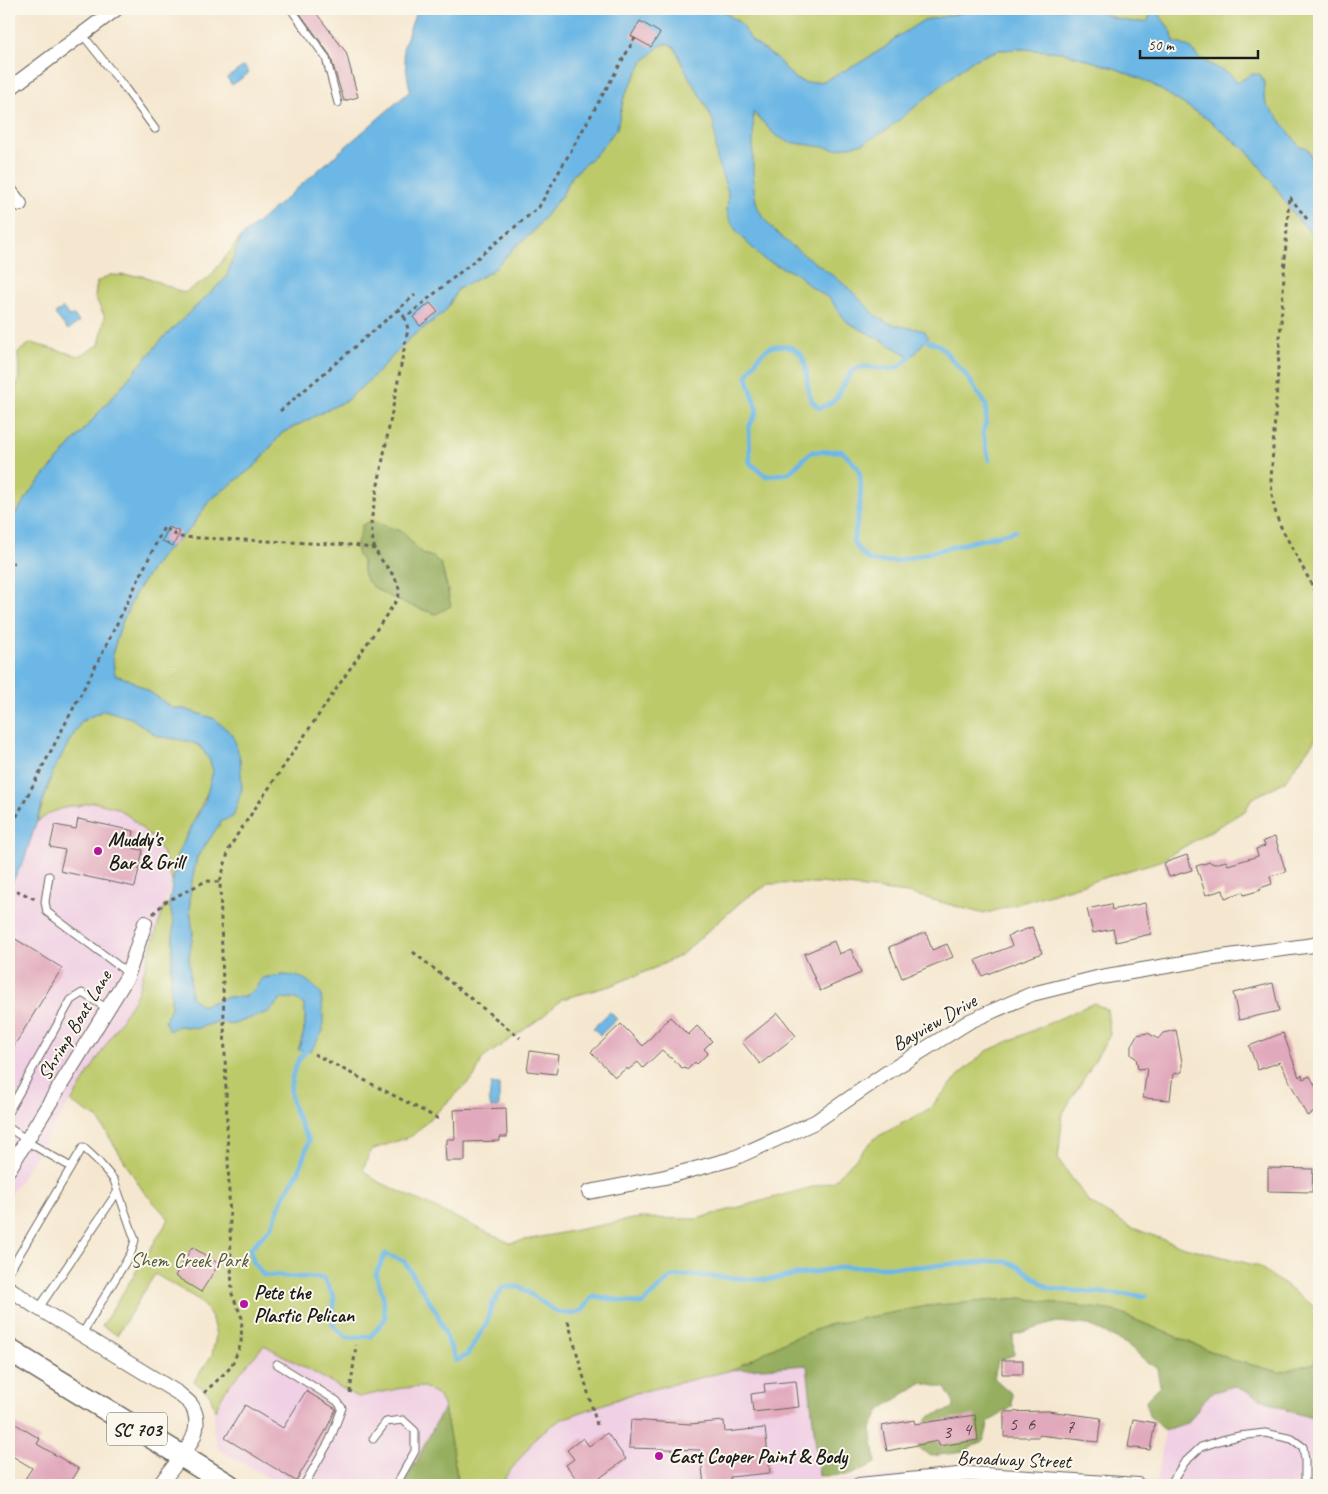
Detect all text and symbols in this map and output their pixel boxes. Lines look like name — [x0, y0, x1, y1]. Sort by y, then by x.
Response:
scale bar — [1140, 28, 1258, 60]
text: 50 m — [1148, 36, 1175, 55]
place label: Muddy's Bar & Grill — [108, 827, 187, 875]
marker: Muddy's Bar & Grill — [92, 845, 104, 857]
street label: Shrimp Boat Lane — [32, 964, 118, 1085]
street label: Bayview Drive — [887, 987, 982, 1057]
park label: Shem Creek Park — [130, 1248, 249, 1273]
place label: Pete the Plastic Pelican — [254, 1280, 355, 1328]
marker: Pete the Plastic Pelican — [238, 1298, 250, 1310]
road number: SC 703 — [107, 1412, 167, 1446]
house number: 5 — [1009, 1413, 1018, 1435]
house number: 6 — [1027, 1413, 1036, 1435]
house number: 7 — [1066, 1416, 1075, 1438]
house number: 4 — [963, 1418, 973, 1440]
house number: 3 — [943, 1421, 953, 1443]
place label: East Cooper Paint & Body — [669, 1444, 849, 1470]
street label: Broadway Street — [957, 1445, 1074, 1474]
marker: East Cooper Paint & Body — [653, 1450, 665, 1462]

